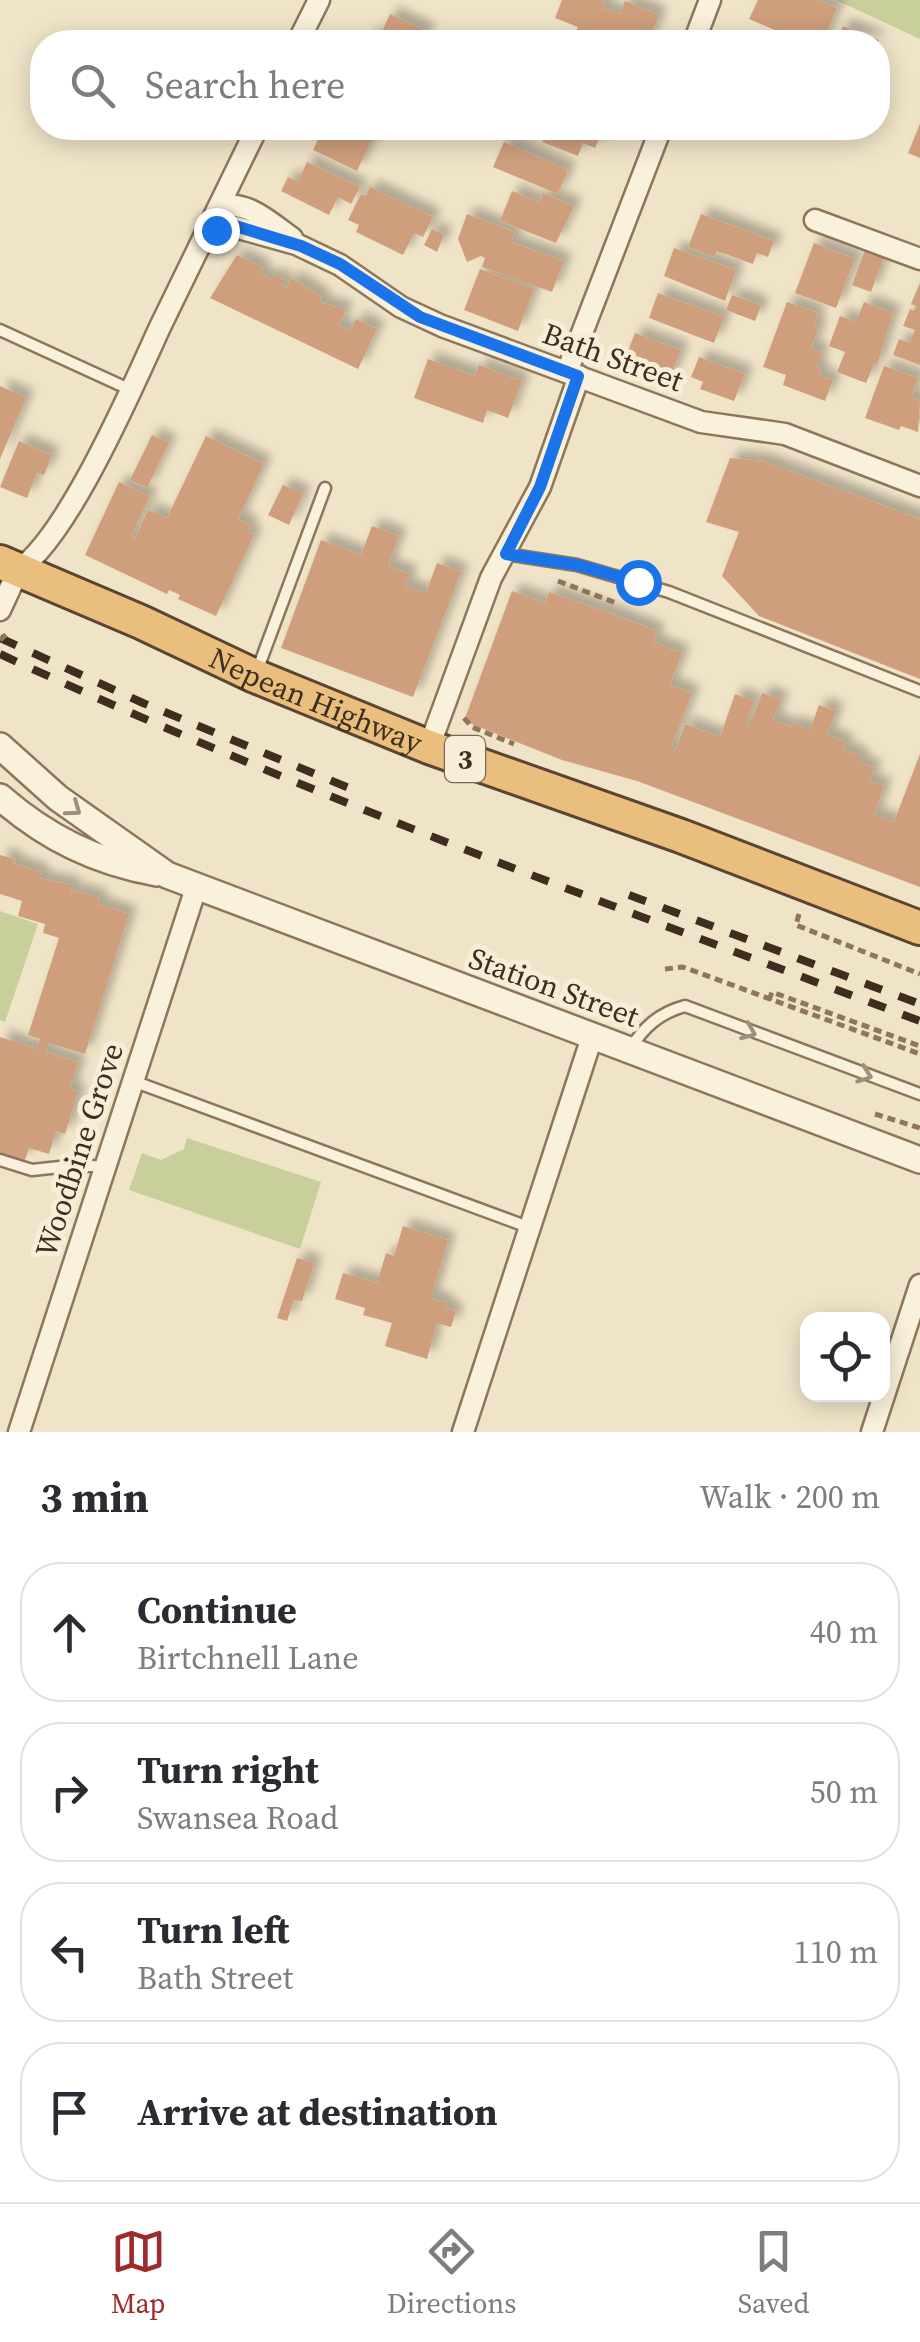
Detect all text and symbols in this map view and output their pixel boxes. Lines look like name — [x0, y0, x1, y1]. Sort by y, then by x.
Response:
search box — [30, 30, 890, 140]
icon: search — [65, 58, 120, 113]
text: Search here — [145, 59, 345, 111]
route end — [194, 208, 240, 254]
street label: Bath Street — [537, 313, 689, 401]
route start — [616, 560, 662, 606]
street label: Nepean Highway — [203, 637, 429, 763]
road number: 3 — [445, 736, 485, 782]
one-way arrow — [63, 798, 81, 815]
street label: Station Street — [463, 937, 645, 1037]
one-way arrow — [740, 1020, 757, 1040]
street label: Woodbine Grove — [25, 1038, 133, 1262]
one-way arrow — [855, 1063, 872, 1084]
map controls — [800, 1312, 890, 1402]
button: locate — [800, 1312, 890, 1402]
text: 3 min — [40, 1468, 149, 1526]
text: Walk · 200 m — [699, 1475, 880, 1519]
text: Continue — [137, 1584, 297, 1636]
icon: ahead — [42, 1605, 97, 1660]
text: 40 m — [810, 1610, 878, 1654]
text: Birtchnell Lane — [137, 1636, 359, 1680]
text: Turn right — [137, 1744, 319, 1796]
icon: right — [42, 1765, 97, 1820]
text: 50 m — [810, 1770, 878, 1814]
text: Swansea Road — [137, 1796, 338, 1840]
text: Turn left — [137, 1904, 289, 1956]
icon: left — [42, 1925, 97, 1980]
text: 110 m — [794, 1930, 878, 1974]
text: Bath Street — [137, 1956, 293, 2000]
icon: arrive — [42, 2085, 97, 2140]
text: Arrive at destination — [137, 2086, 498, 2138]
tab: Map — [111, 2224, 166, 2322]
tab: Directions — [387, 2224, 516, 2322]
tab: Saved — [738, 2224, 809, 2322]

